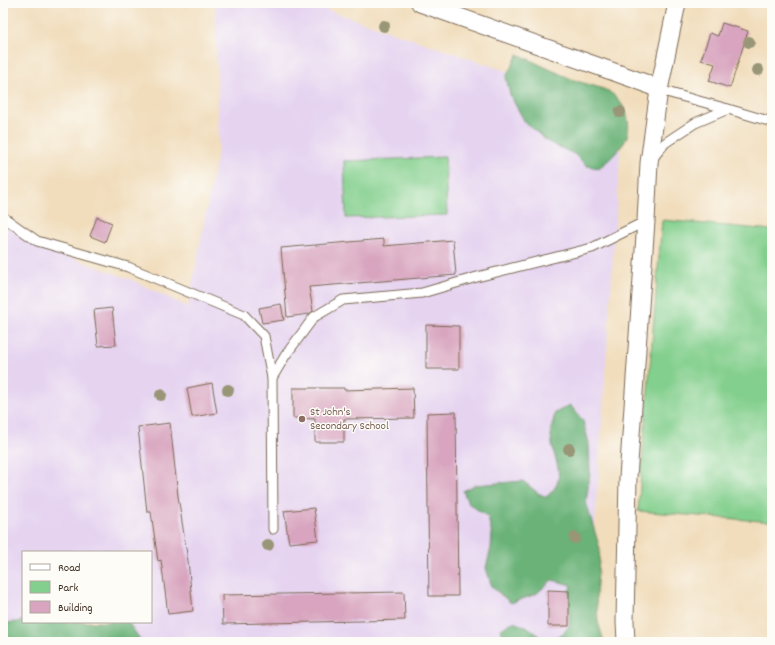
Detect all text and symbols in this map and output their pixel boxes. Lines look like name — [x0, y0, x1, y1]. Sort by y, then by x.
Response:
place label: St John's Secondary School — [310, 404, 389, 435]
marker: St John's Secondary School — [297, 414, 307, 424]
legend — [22, 551, 152, 623]
text: Road — [58, 560, 80, 577]
text: Park — [58, 580, 79, 597]
text: Building — [58, 600, 93, 617]

